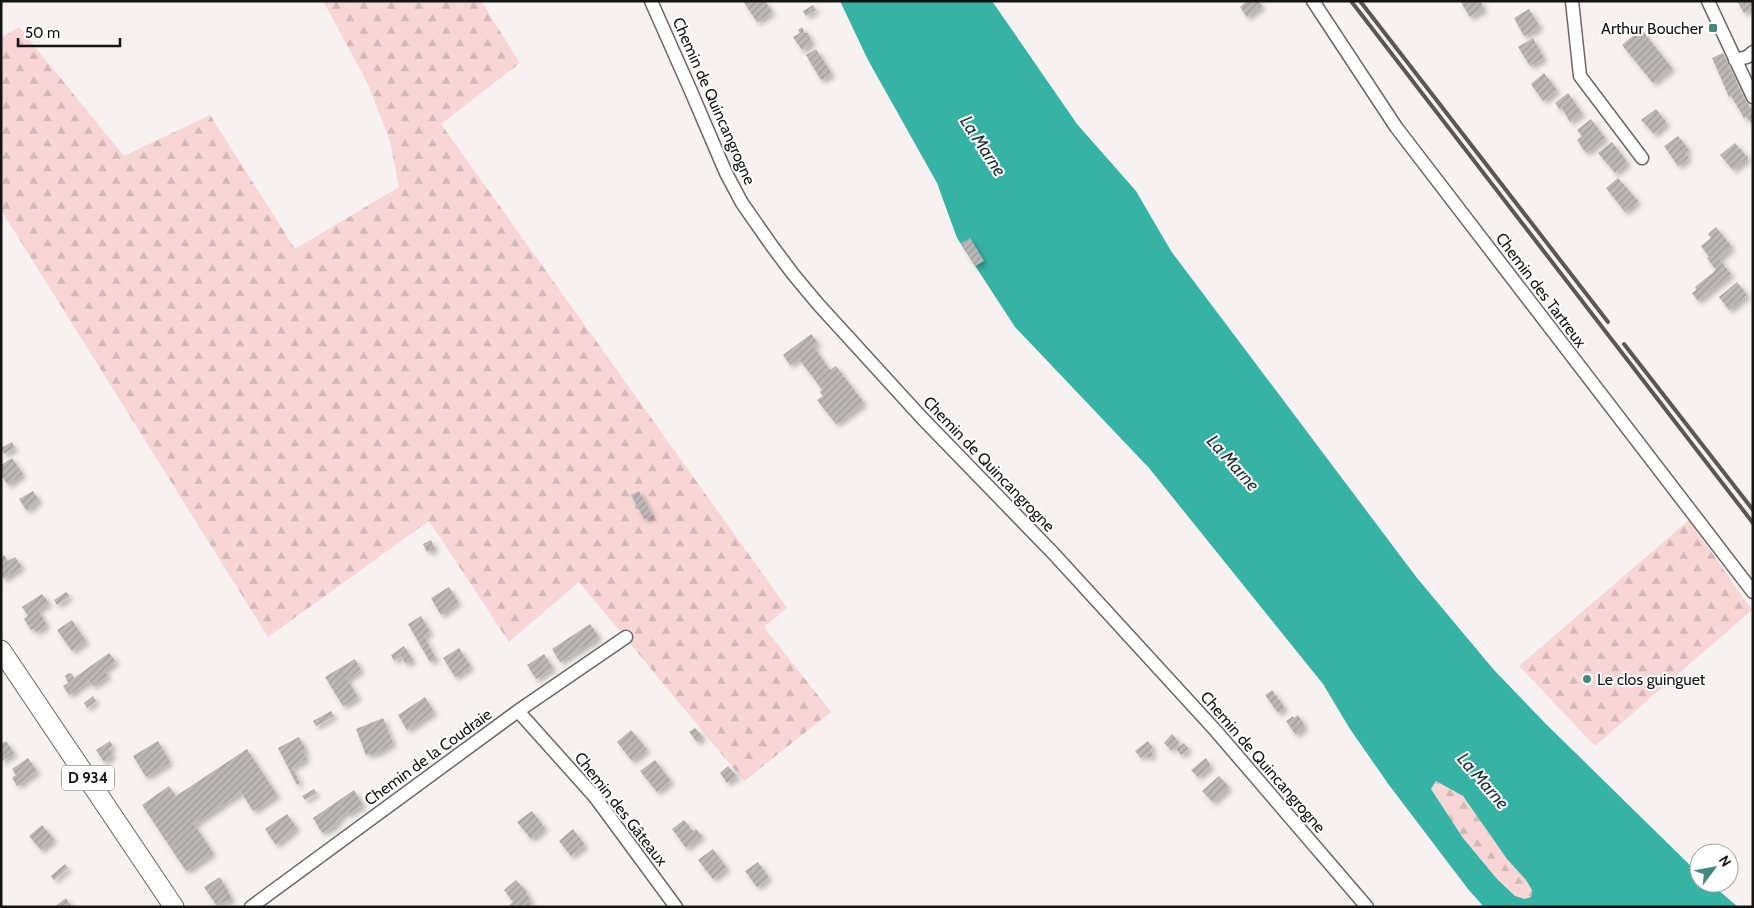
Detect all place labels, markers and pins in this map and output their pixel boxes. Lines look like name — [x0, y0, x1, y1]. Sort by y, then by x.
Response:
place label: Arthur Boucher — [1601, 19, 1704, 38]
marker: Arthur Boucher — [1707, 22, 1719, 34]
place label: Le clos guinguet — [1597, 670, 1706, 689]
marker: Le clos guinguet — [1581, 673, 1593, 685]

